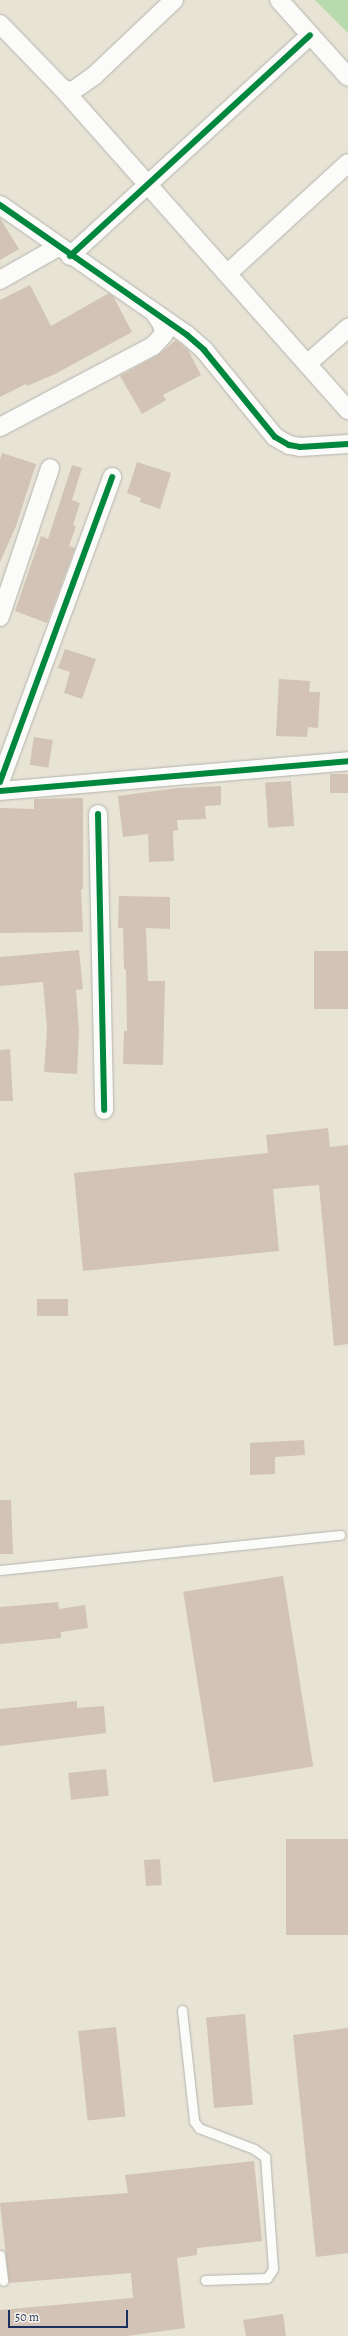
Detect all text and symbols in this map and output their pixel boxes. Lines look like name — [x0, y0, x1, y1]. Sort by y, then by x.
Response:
scale bar — [10, 2302, 130, 2328]
text: 50 m — [15, 2309, 39, 2325]

